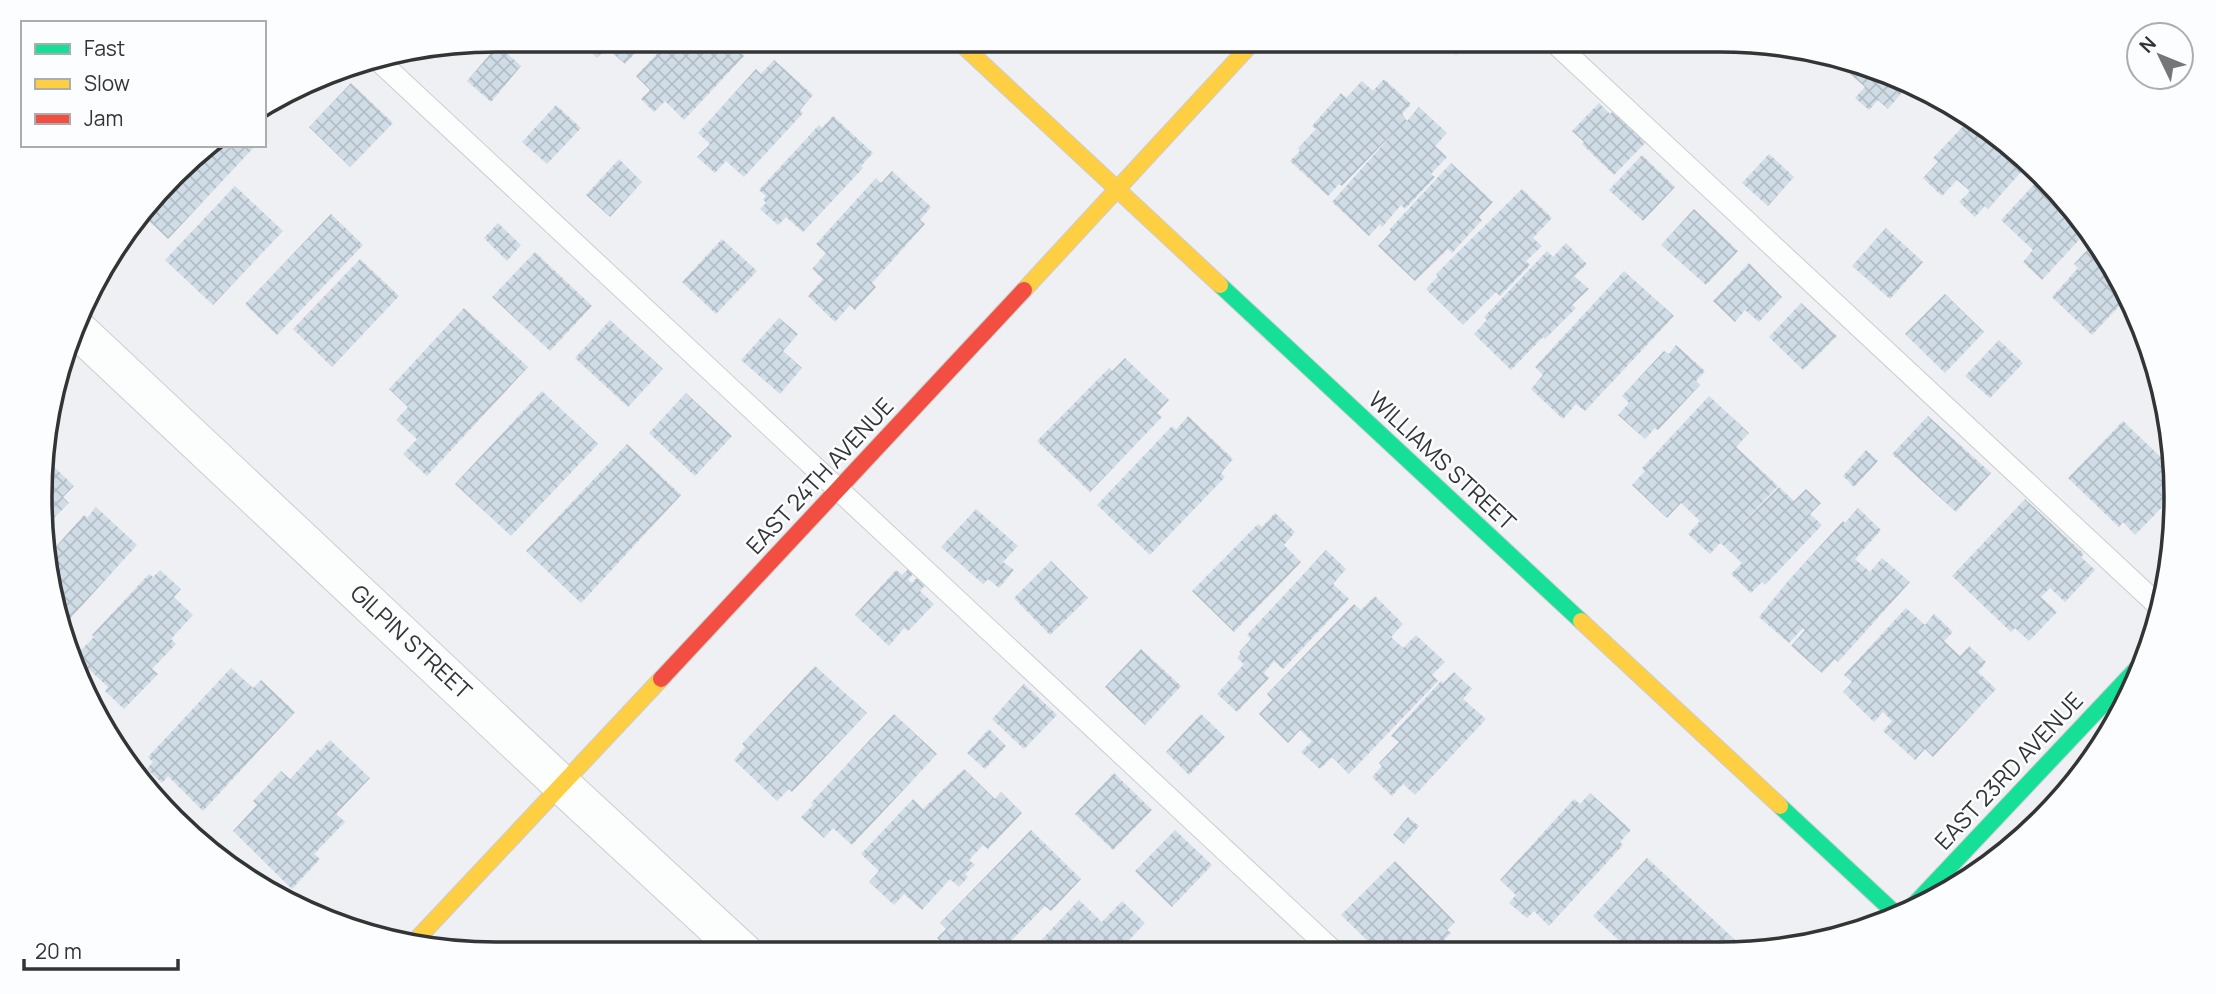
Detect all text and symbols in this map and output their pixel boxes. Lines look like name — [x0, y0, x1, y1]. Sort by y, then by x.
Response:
legend — [21, 21, 266, 147]
north arrow — [2125, 21, 2195, 91]
text: N — [2133, 31, 2162, 58]
text: Fast — [84, 34, 125, 62]
text: Slow — [84, 69, 130, 97]
text: Jam — [84, 104, 123, 132]
street label: WILLIAMS STREET — [1362, 384, 1524, 537]
street label: EAST 24TH AVENUE — [738, 390, 900, 560]
street label: GILPIN STREET — [344, 577, 480, 706]
street label: EAST 23RD AVENUE — [1927, 685, 2090, 856]
scale bar — [24, 928, 178, 972]
text: 20 m — [35, 937, 82, 965]

